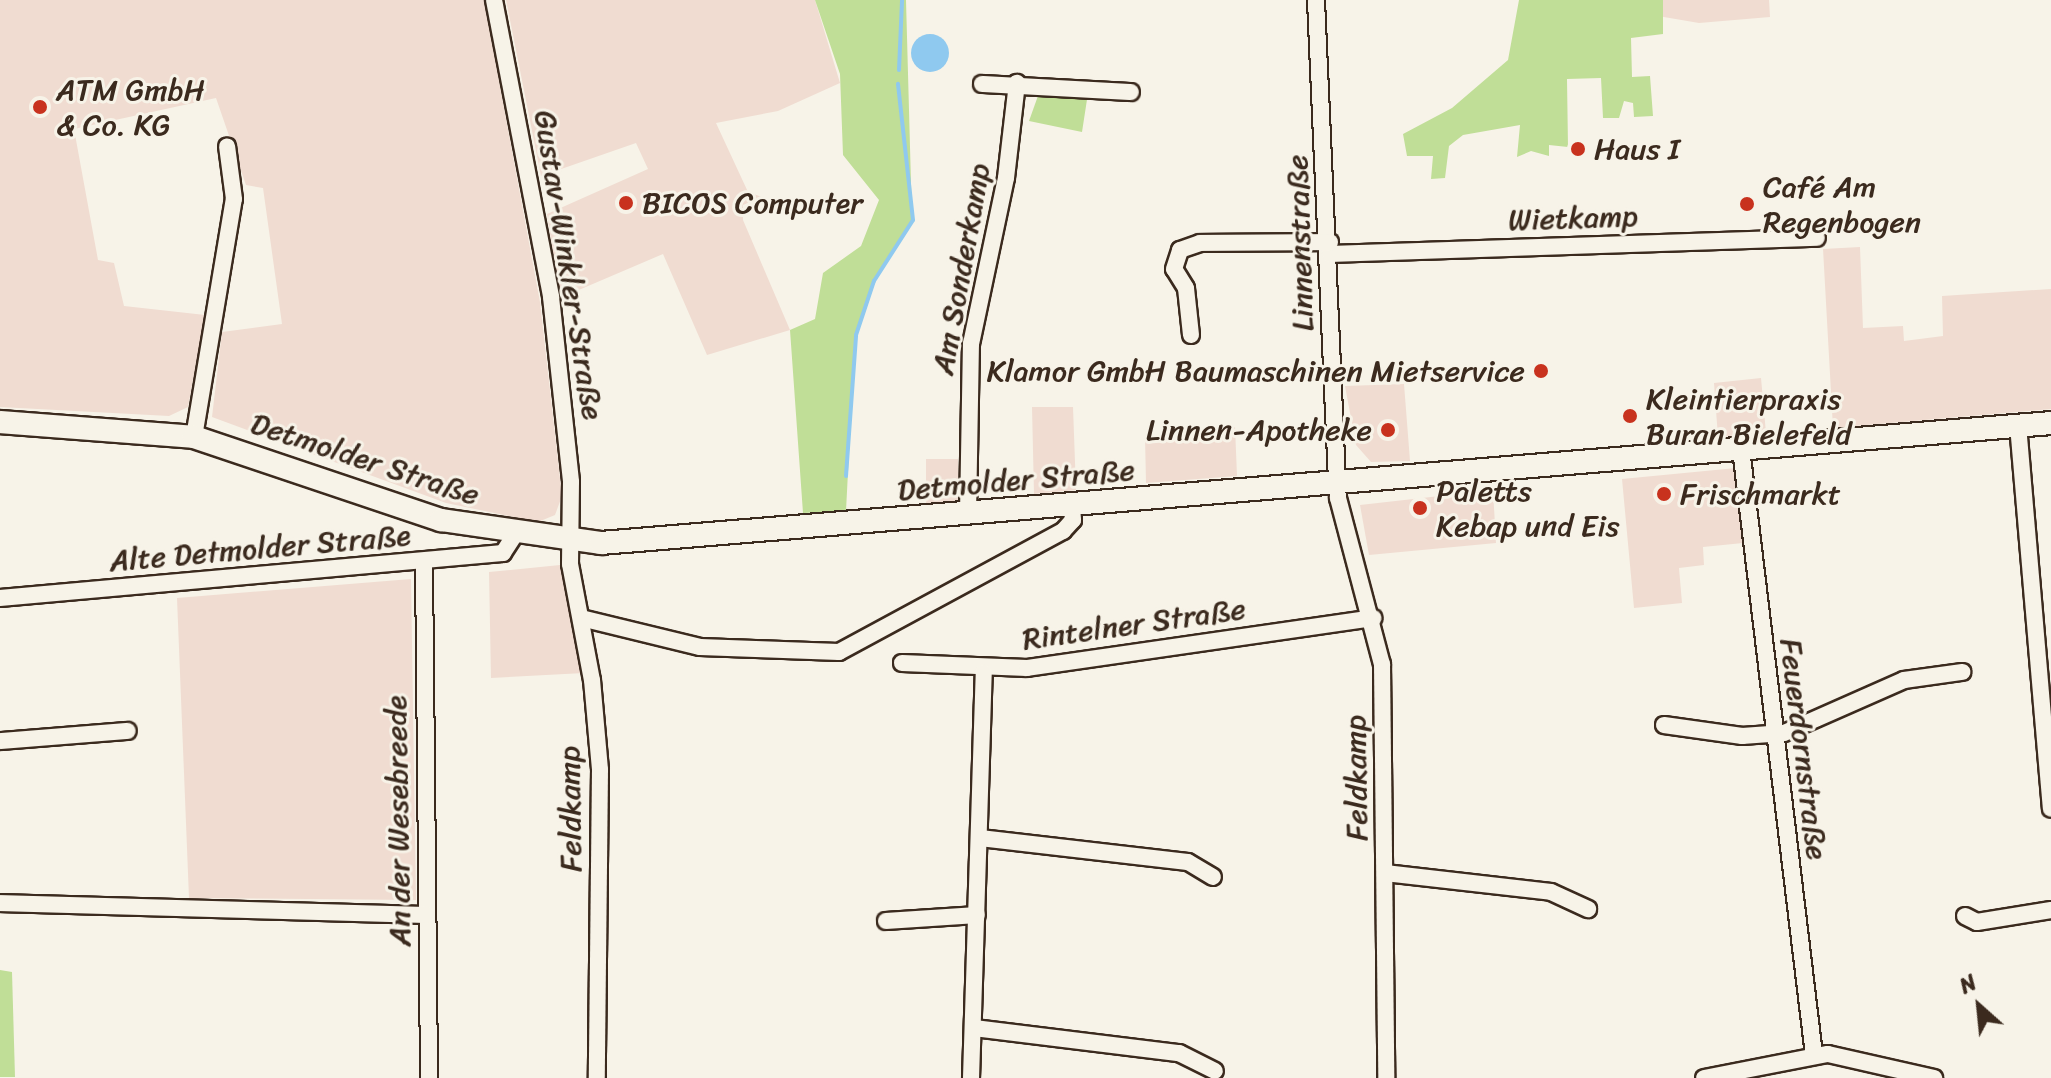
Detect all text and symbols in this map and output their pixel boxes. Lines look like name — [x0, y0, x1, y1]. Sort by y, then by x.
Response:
place label: ATM GmbH & Co. KG — [56, 72, 205, 142]
marker: ATM GmbH & Co. KG — [31, 98, 49, 116]
street label: Gustav-Winkler-Straße — [527, 108, 611, 422]
place label: Haus I — [1594, 131, 1680, 167]
marker: Haus I — [1569, 140, 1587, 158]
street label: Linnenstraße — [1279, 154, 1321, 332]
street label: Am Sonderkamp — [925, 160, 997, 378]
place label: Café Am Regenbogen — [1763, 169, 1921, 240]
place label: BICOS Computer — [642, 185, 863, 221]
marker: BICOS Computer — [617, 194, 635, 212]
marker: Café Am Regenbogen — [1738, 195, 1756, 213]
street label: Wietkamp — [1508, 198, 1638, 238]
place label: Klamor GmbH Baumaschinen Mietservice — [987, 353, 1525, 389]
marker: Klamor GmbH Baumaschinen Mietservice — [1532, 362, 1550, 380]
place label: Kleintierpraxis Buran Bielefeld — [1646, 381, 1851, 452]
street label: Detmolder Straße — [246, 405, 484, 513]
marker: Kleintierpraxis Buran Bielefeld — [1621, 407, 1639, 425]
place label: Linnen-Apotheke — [1146, 412, 1372, 448]
marker: Linnen-Apotheke — [1379, 421, 1397, 439]
street label: Detmolder Straße — [895, 452, 1137, 508]
place label: Paletts Kebap und Eis — [1436, 473, 1619, 544]
place label: Frischmarkt — [1680, 476, 1841, 512]
marker: Frischmarkt — [1655, 485, 1673, 503]
marker: Paletts Kebap und Eis — [1411, 499, 1429, 517]
street label: Alte Detmolder Straße — [107, 517, 413, 579]
street label: Rintelner Straße — [1020, 590, 1248, 658]
street label: Feuerdornstraße — [1773, 636, 1835, 862]
street label: An der Wesebreede — [378, 695, 418, 947]
street label: Feldkamp — [1337, 715, 1375, 841]
street label: Feldkamp — [551, 746, 589, 872]
text: N — [1952, 963, 1984, 1005]
north arrow — [1939, 966, 2019, 1046]

